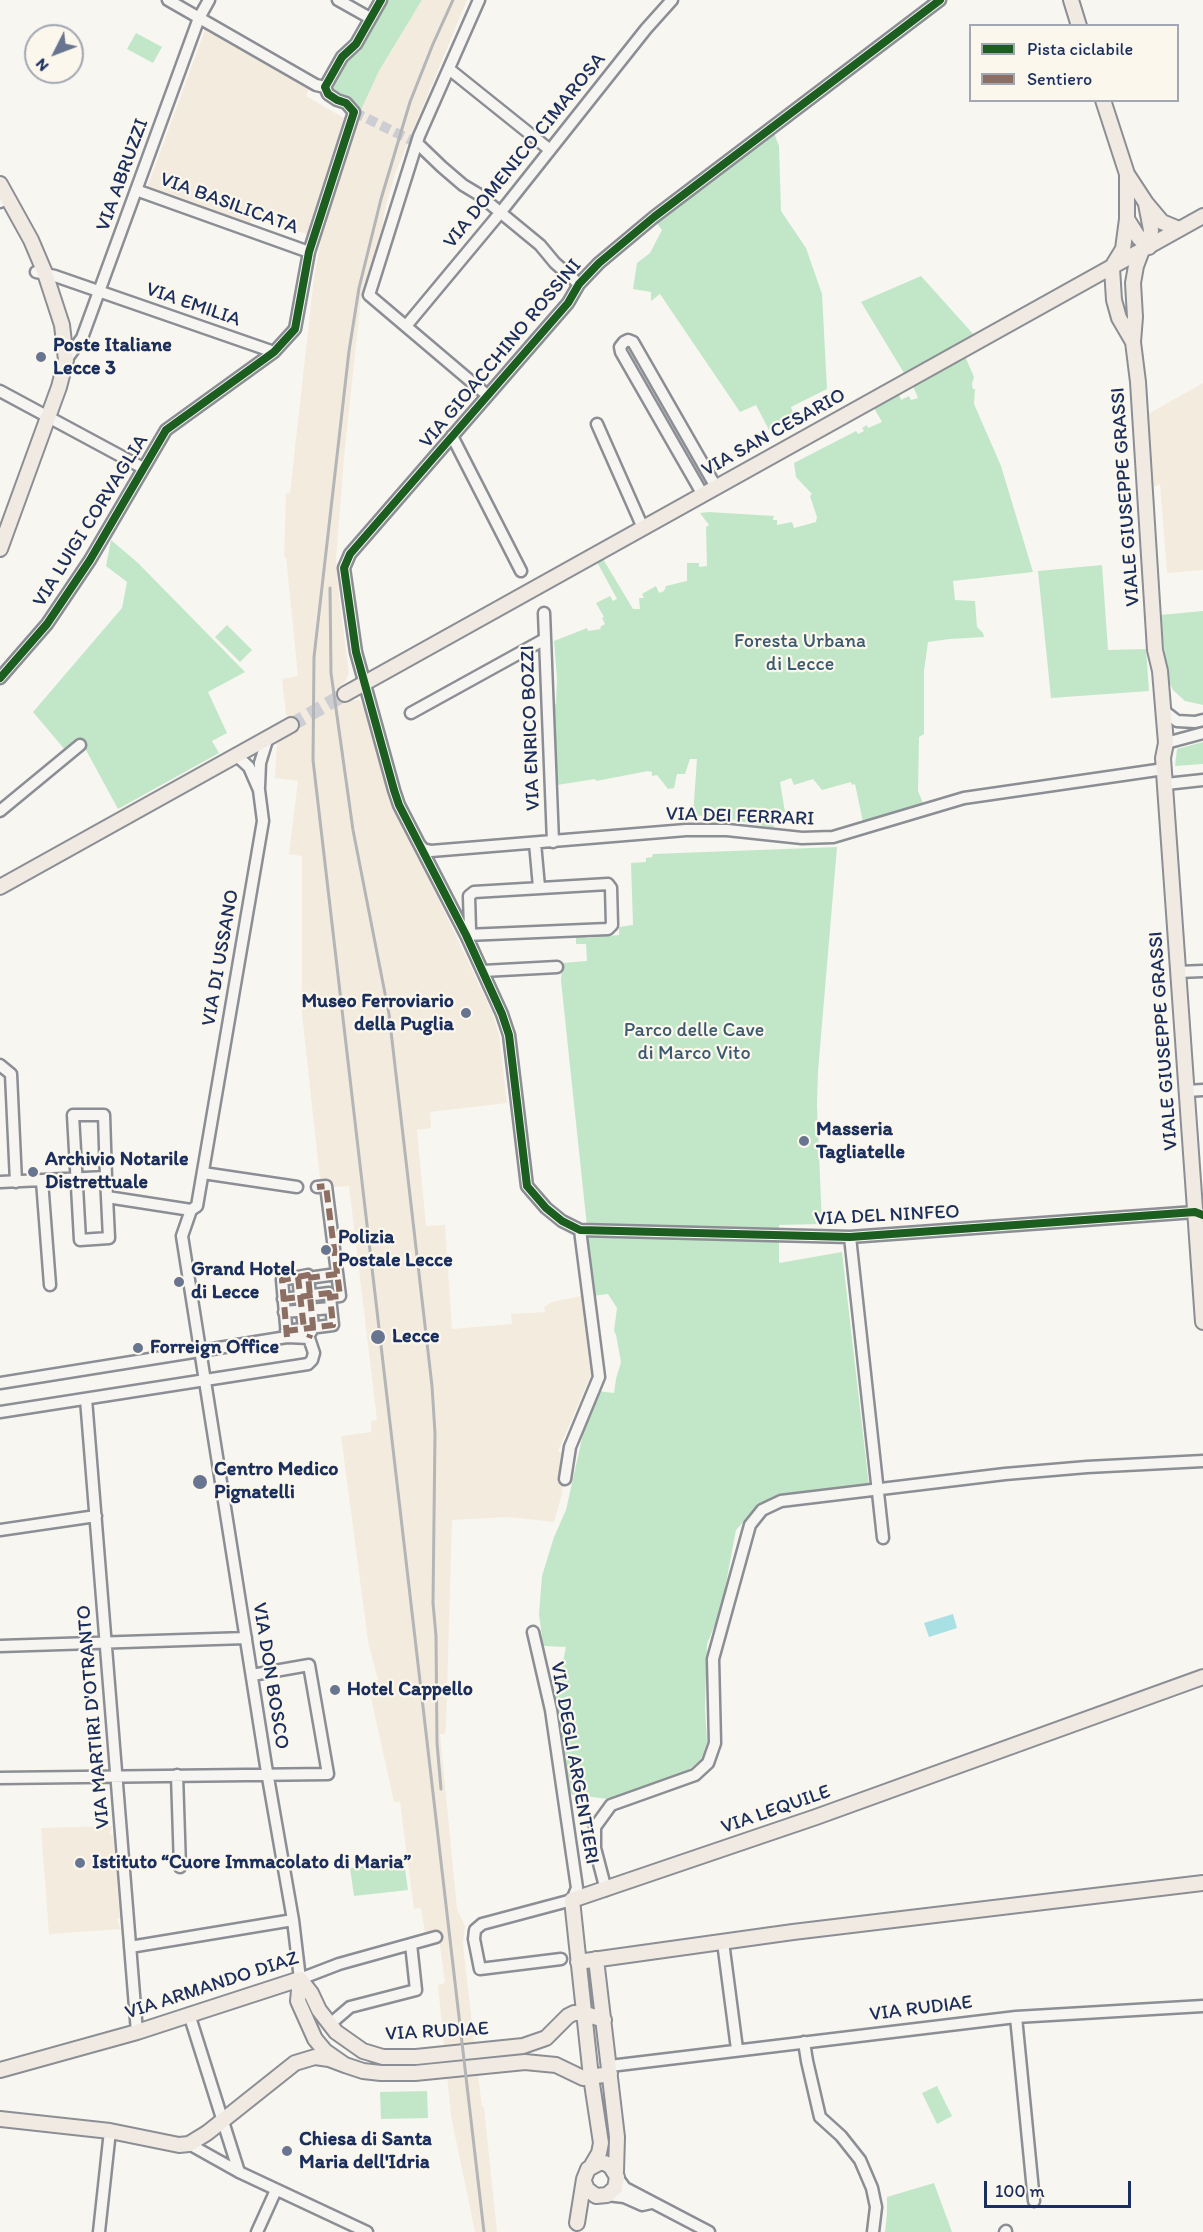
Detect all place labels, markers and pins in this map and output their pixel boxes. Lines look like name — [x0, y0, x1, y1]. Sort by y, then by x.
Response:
place label: Poste Italiane Lecce 3 — [53, 334, 172, 381]
marker: Poste Italiane Lecce 3 — [34, 350, 48, 364]
place label: Museo Ferroviario della Puglia — [301, 990, 454, 1037]
marker: Museo Ferroviario della Puglia — [459, 1006, 473, 1020]
place label: Masseria Tagliatelle — [816, 1118, 905, 1165]
marker: Masseria Tagliatelle — [797, 1134, 811, 1148]
place label: Archivio Notarile Distrettuale — [45, 1148, 188, 1195]
marker: Archivio Notarile Distrettuale — [26, 1165, 40, 1179]
place label: Polizia Postale Lecce — [338, 1226, 453, 1273]
marker: Polizia Postale Lecce — [319, 1243, 333, 1257]
place label: Grand Hotel di Lecce — [191, 1258, 296, 1305]
marker: Grand Hotel di Lecce — [172, 1275, 186, 1289]
place label: Lecce — [392, 1325, 440, 1349]
marker: Lecce — [369, 1328, 387, 1346]
place label: Forreign Office — [150, 1336, 279, 1360]
marker: Forreign Office — [131, 1341, 145, 1355]
place label: Centro Medico Pignatelli — [214, 1458, 338, 1505]
marker: Centro Medico Pignatelli — [191, 1473, 209, 1491]
place label: Hotel Cappello — [347, 1678, 473, 1702]
marker: Hotel Cappello — [328, 1683, 342, 1697]
place label: Istituto “Cuore Immacolato di Maria” — [92, 1851, 411, 1875]
marker: Istituto “Cuore Immacolato di Maria” — [73, 1856, 87, 1870]
place label: Chiesa di Santa Maria dell'Idria — [299, 2128, 432, 2175]
marker: Chiesa di Santa Maria dell'Idria — [280, 2144, 294, 2158]

